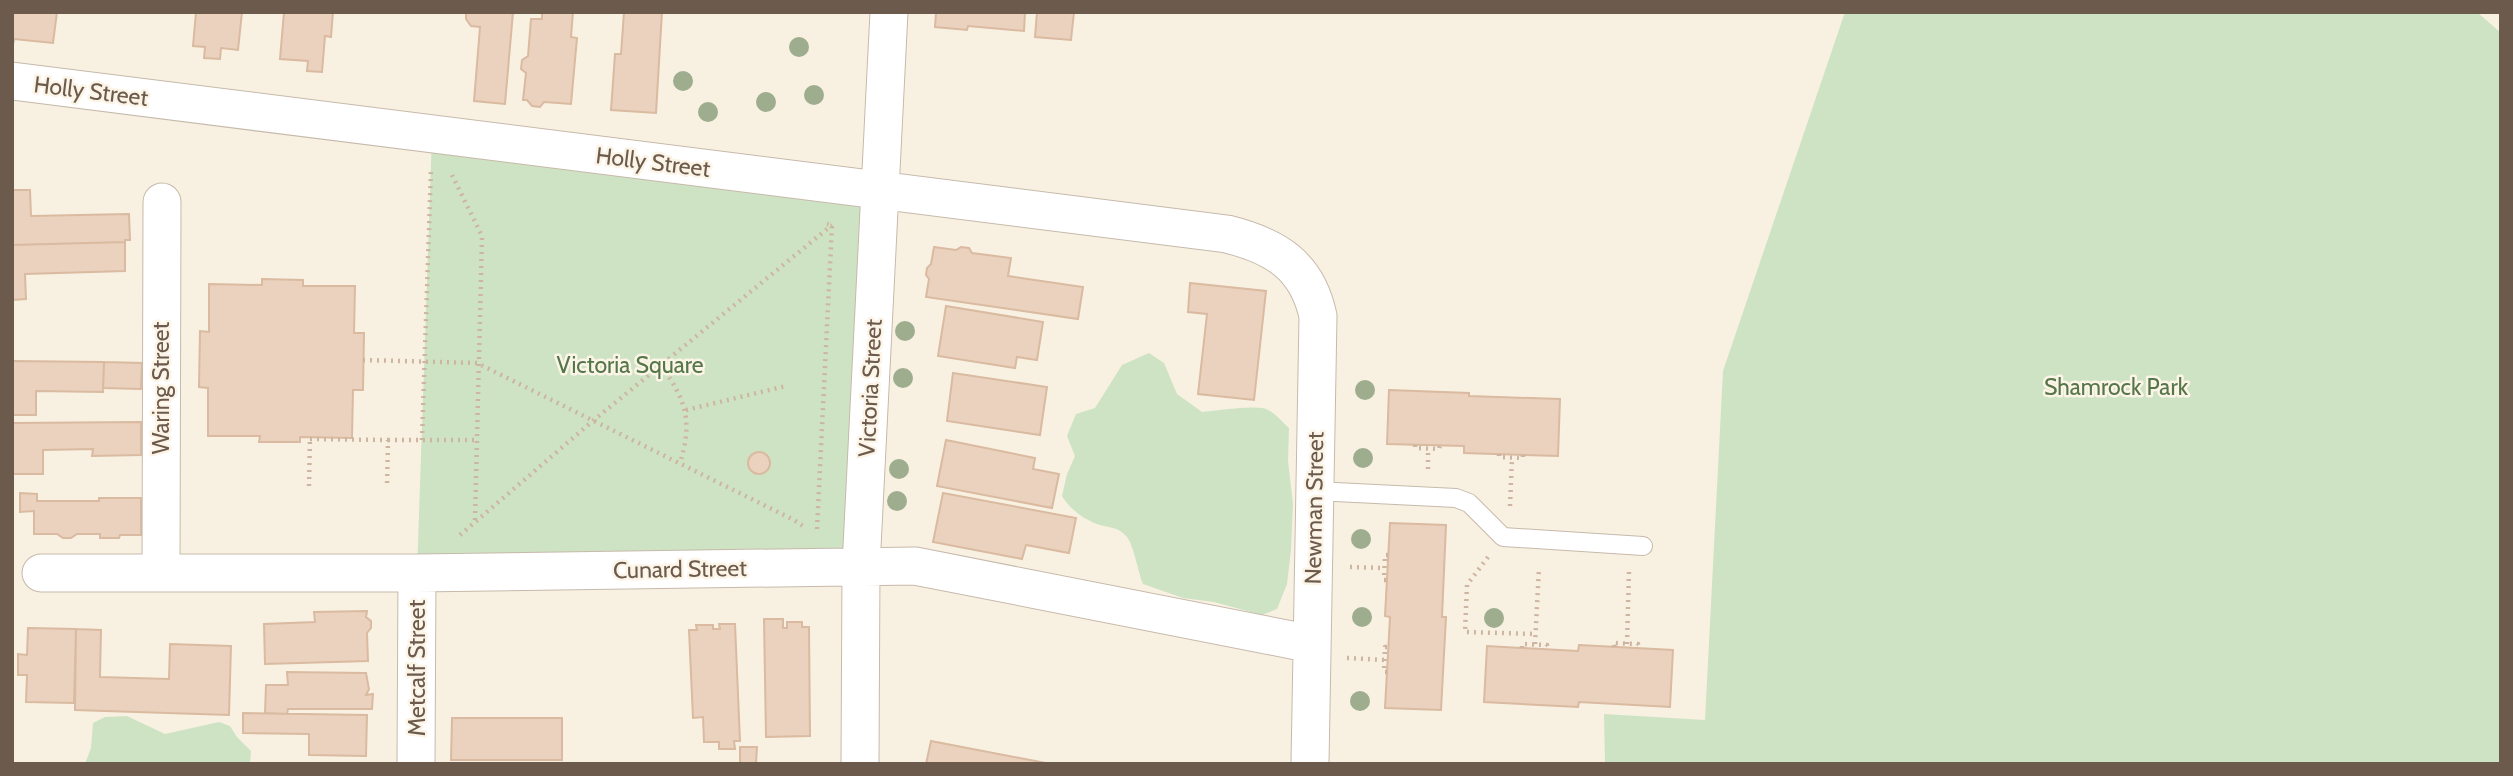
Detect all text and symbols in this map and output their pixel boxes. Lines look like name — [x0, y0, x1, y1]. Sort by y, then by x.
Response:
street label: Holly Street — [32, 70, 150, 112]
street label: Holly Street — [594, 141, 712, 183]
street label: Victoria Street — [852, 318, 888, 458]
street label: Waring Street — [147, 321, 175, 454]
park label: Victoria Square — [556, 351, 704, 379]
park label: Shamrock Park — [2044, 373, 2189, 401]
street label: Newman Street — [1299, 431, 1329, 585]
street label: Cunard Street — [613, 554, 747, 584]
street label: Metcalf Street — [403, 599, 431, 736]

